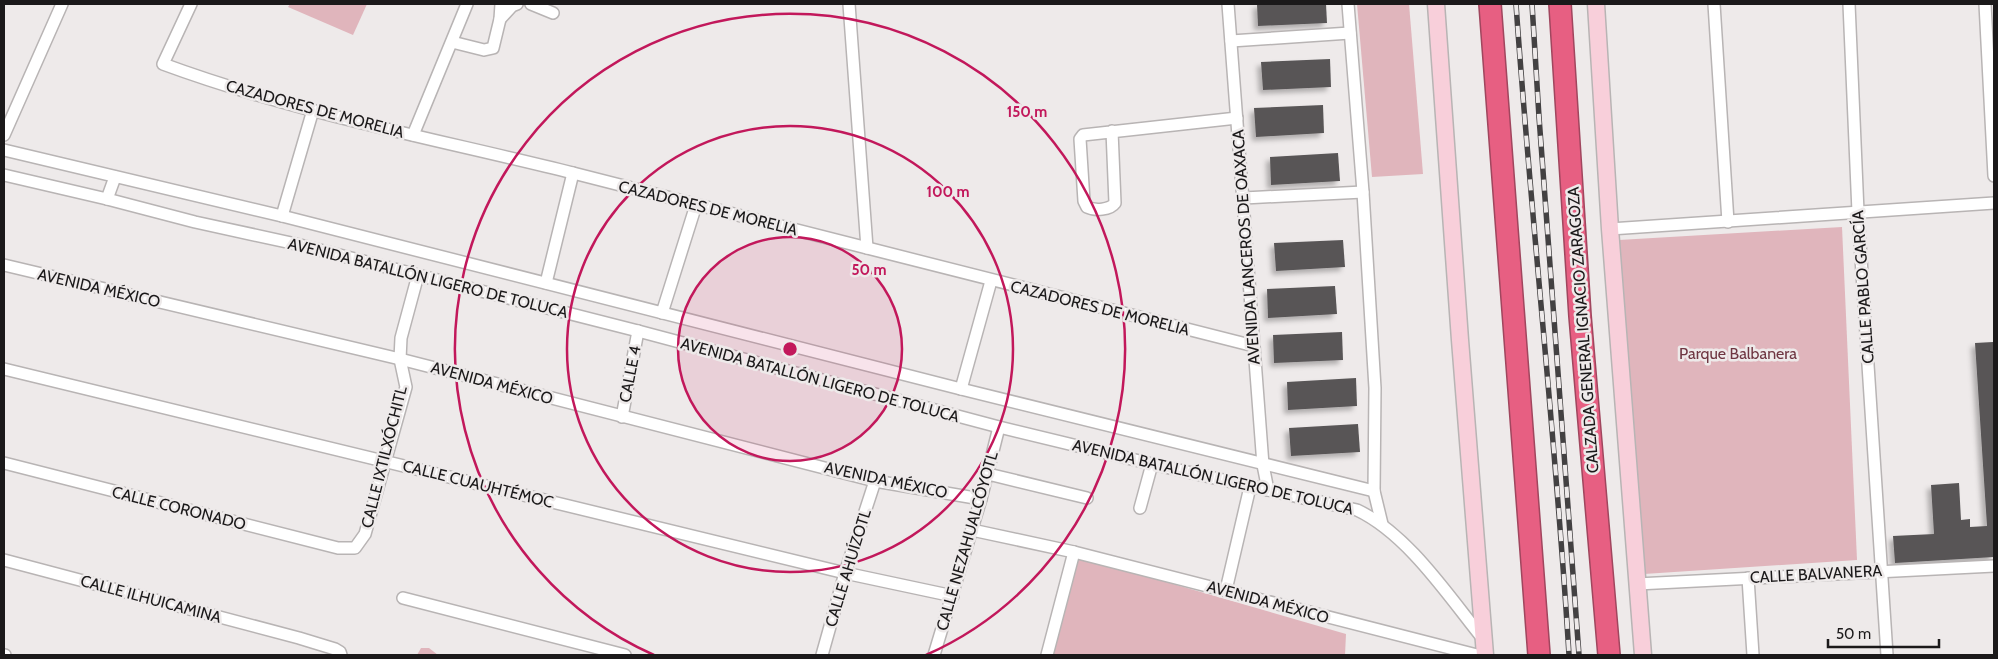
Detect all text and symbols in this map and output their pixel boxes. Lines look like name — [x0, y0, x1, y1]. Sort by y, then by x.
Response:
street label: CAZADORES DE MORELIA — [224, 76, 406, 142]
text: 150 m — [1007, 103, 1047, 121]
street label: AVENIDA LANCEROS DE OAXACA — [1228, 129, 1264, 365]
street label: CAZADORES DE MORELIA — [617, 177, 799, 239]
text: 100 m — [926, 183, 970, 201]
street label: CALZADA GENERAL IGNACIO ZARAGOZA — [1563, 186, 1602, 474]
street label: CALLE PABLO GARCÍA — [1848, 210, 1878, 364]
street label: AVENIDA BATALLÓN LIGERO DE TOLUCA — [286, 234, 570, 322]
text: 50 m — [851, 261, 887, 279]
street label: AVENIDA MÉXICO — [36, 265, 162, 311]
street label: CAZADORES DE MORELIA — [1009, 277, 1191, 339]
street label: AVENIDA BATALLÓN LIGERO DE TOLUCA — [679, 334, 962, 426]
centre of rings — [781, 340, 799, 358]
street label: CALLE 4 — [615, 344, 645, 404]
park label: Parque Balbanera — [1679, 344, 1797, 363]
street label: AVENIDA MÉXICO — [429, 358, 555, 408]
street label: CALLE IXTILXÓCHITL — [357, 384, 411, 530]
street label: AVENIDA BATALLÓN LIGERO DE TOLUCA — [1071, 435, 1355, 519]
street label: CALLE NEZAHUALCÓYOTL — [932, 449, 1002, 633]
street label: CALLE CUAUHTÉMOC — [401, 456, 555, 512]
street label: AVENIDA MÉXICO — [823, 458, 949, 502]
street label: CALLE CORONADO — [110, 482, 248, 534]
street label: CALLE AHUÍZOTL — [821, 507, 875, 629]
street label: CALLE BALVANERA — [1749, 561, 1883, 587]
street label: CALLE ILHUICAMINA — [78, 571, 224, 627]
street label: AVENIDA MÉXICO — [1205, 577, 1331, 627]
scale bar — [1828, 616, 1939, 648]
text: 50 m — [1836, 625, 1871, 643]

